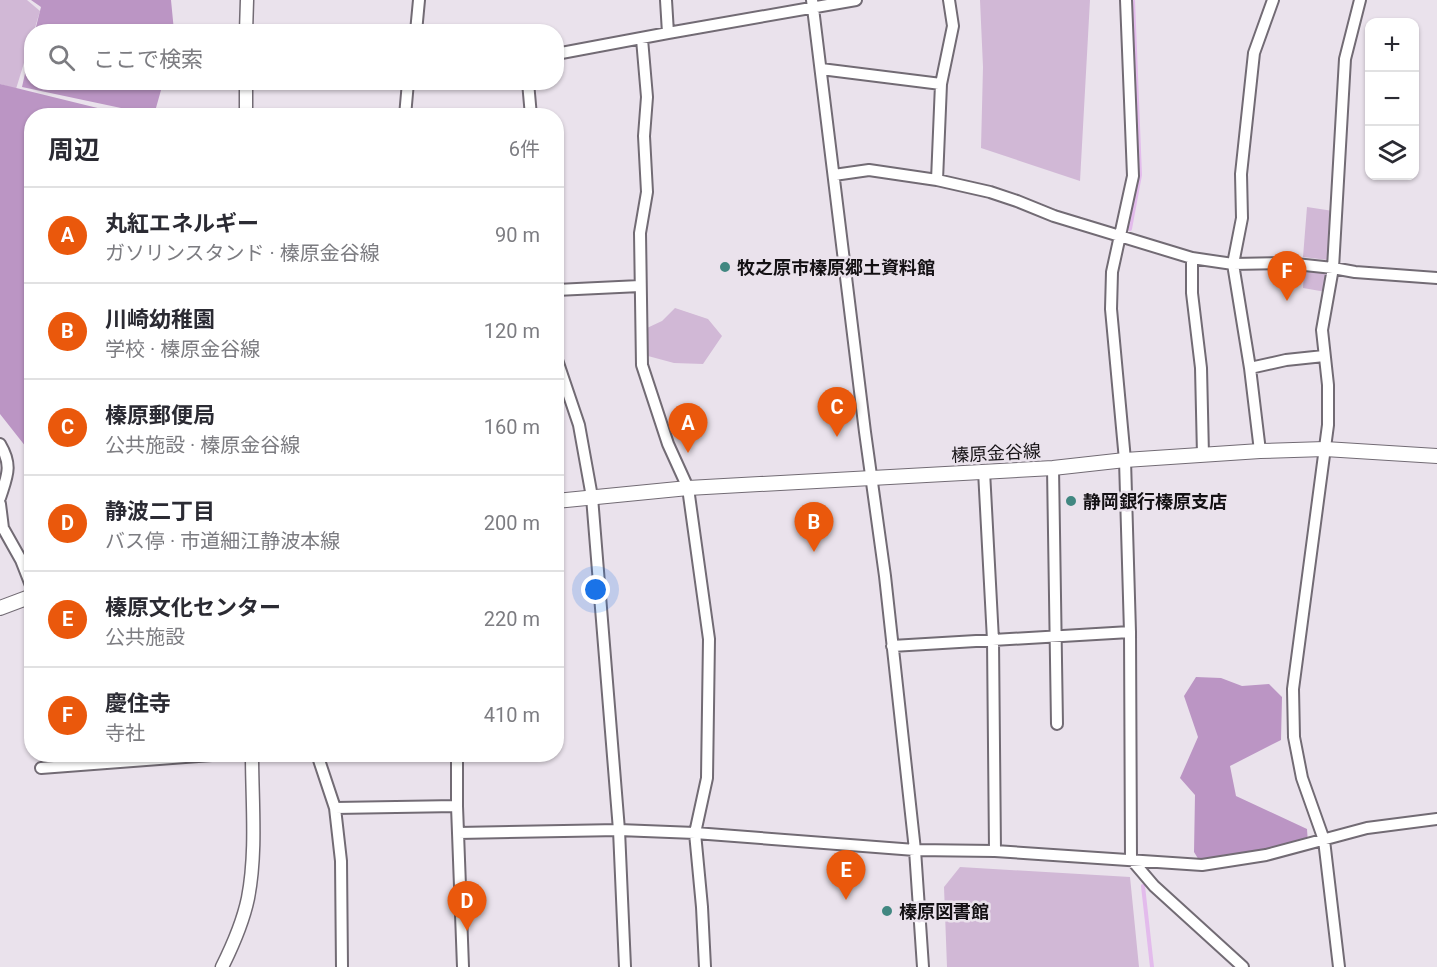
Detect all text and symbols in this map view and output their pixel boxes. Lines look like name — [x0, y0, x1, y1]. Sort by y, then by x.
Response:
map controls — [1365, 18, 1419, 180]
button: + — [1365, 18, 1419, 72]
search box — [24, 24, 564, 90]
icon: search — [45, 41, 78, 74]
text: ここで検索 — [93, 47, 203, 72]
button: − — [1365, 72, 1419, 126]
button: layers — [1365, 126, 1419, 180]
text: 周辺 — [48, 135, 100, 165]
text: 6件 — [509, 137, 540, 161]
text: 丸紅エネルギー — [105, 211, 259, 236]
text: A — [61, 223, 74, 247]
text: 90 m — [495, 223, 540, 247]
text: ガソリンスタンド · 榛原金谷線 — [105, 241, 380, 265]
pin: F — [1268, 252, 1306, 301]
place label: 牧之原市榛原郷土資料館 — [737, 257, 935, 278]
marker: 牧之原市榛原郷土資料館 — [718, 260, 732, 274]
text: 川崎幼稚園 — [105, 307, 215, 332]
text: B — [61, 319, 74, 343]
text: 120 m — [484, 319, 540, 343]
text: 学校 · 榛原金谷線 — [105, 337, 260, 361]
pin: C — [818, 388, 856, 437]
text: 榛原郵便局 — [105, 403, 215, 428]
pin: A — [668, 404, 708, 453]
text: C — [61, 415, 74, 439]
text: 160 m — [484, 415, 540, 439]
text: 公共施設 · 榛原金谷線 — [105, 433, 300, 457]
street label: 榛原金谷線 — [951, 440, 1041, 466]
place label: 静岡銀行榛原支店 — [1083, 491, 1227, 512]
marker: 静岡銀行榛原支店 — [1064, 494, 1078, 508]
text: 静波二丁目 — [105, 499, 215, 524]
pin: B — [794, 502, 834, 552]
text: D — [61, 511, 74, 535]
text: 200 m — [484, 511, 540, 535]
text: バス停 · 市道細江静波本線 — [105, 529, 340, 553]
your location — [581, 575, 610, 604]
text: 榛原文化センター — [105, 595, 281, 620]
text: E — [62, 607, 73, 631]
text: 220 m — [484, 607, 540, 631]
text: 公共施設 — [105, 625, 185, 649]
text: 慶住寺 — [105, 691, 171, 716]
text: F — [62, 703, 73, 727]
text: 410 m — [484, 703, 540, 727]
text: 寺社 — [105, 721, 145, 745]
pin: E — [826, 850, 866, 900]
pin: D — [448, 882, 486, 931]
place label: 榛原図書館 — [899, 901, 989, 922]
marker: 榛原図書館 — [880, 904, 894, 918]

